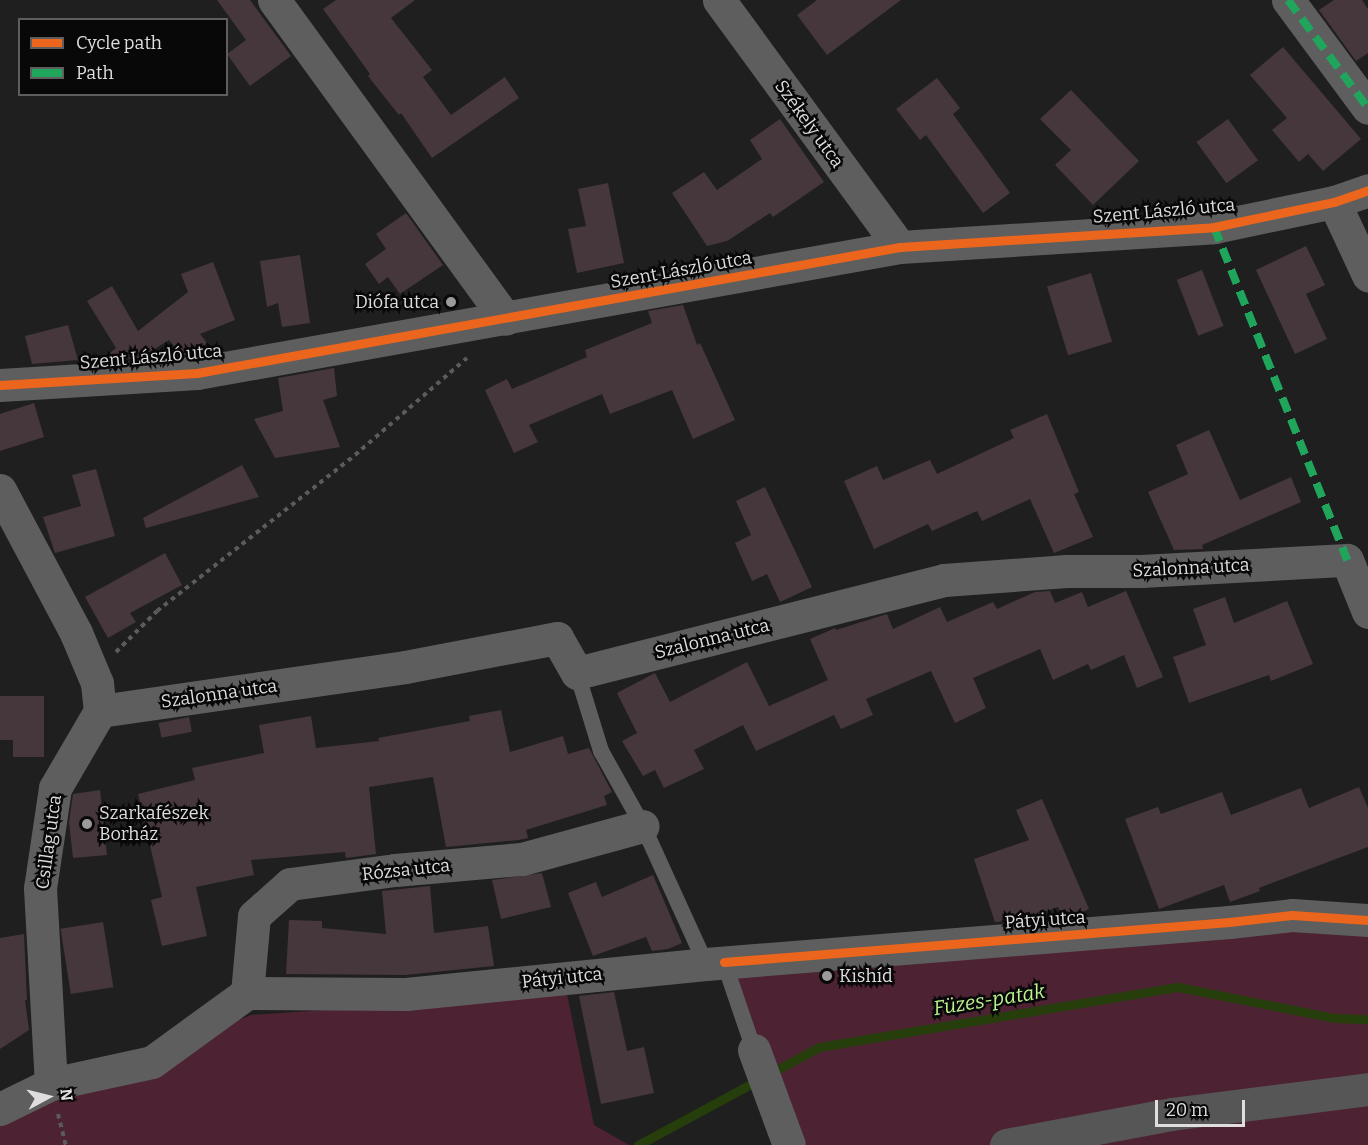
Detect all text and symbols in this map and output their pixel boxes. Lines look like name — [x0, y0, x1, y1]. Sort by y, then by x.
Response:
legend — [18, 18, 228, 96]
text: Cycle path — [76, 32, 162, 54]
text: Path — [76, 62, 114, 84]
street label: Székely utca — [770, 76, 848, 172]
street label: Szent László utca — [1092, 194, 1236, 228]
street label: Szent László utca — [609, 247, 753, 293]
place label: Diófa utca — [355, 291, 439, 313]
marker: Diófa utca — [444, 295, 458, 309]
street label: Szent László utca — [79, 340, 223, 374]
street label: Szalonna utca — [1132, 554, 1250, 582]
street label: Szalonna utca — [652, 614, 772, 664]
street label: Szalonna utca — [159, 675, 279, 713]
street label: Csillag utca — [32, 793, 66, 891]
place label: Szarkafészek Borház — [99, 803, 209, 846]
marker: Szarkafészek Borház — [80, 817, 94, 831]
street label: Rózsa utca — [361, 855, 451, 885]
street label: Pátyi utca — [1004, 906, 1086, 934]
street label: Pátyi utca — [521, 963, 603, 993]
place label: Kishíd — [839, 965, 893, 987]
marker: Kishíd — [820, 969, 834, 983]
water label: Füzes-patak — [931, 979, 1047, 1021]
north arrow — [18, 1067, 78, 1127]
text: N — [56, 1087, 77, 1102]
scale bar — [1158, 1088, 1248, 1126]
text: 20 m — [1166, 1099, 1208, 1121]

